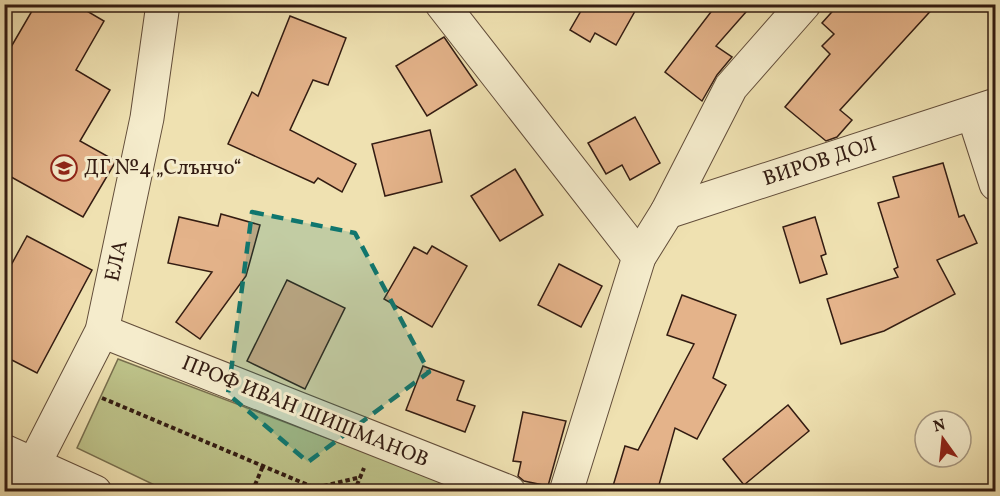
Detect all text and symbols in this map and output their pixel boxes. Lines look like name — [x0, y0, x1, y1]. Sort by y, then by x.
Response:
street label: ВИРОВ ДОЛ — [759, 130, 881, 194]
school or university icon: ДГ №4 „Слънчо“ — [49, 153, 79, 183]
place label: ДГ №4 „Слънчо“ — [84, 154, 242, 183]
street label: ЕЛА — [98, 237, 136, 284]
street label: ПРОФ ИВАН ШИШМАНОВ — [177, 349, 433, 475]
north arrow — [913, 409, 973, 469]
text: N — [931, 414, 948, 439]

